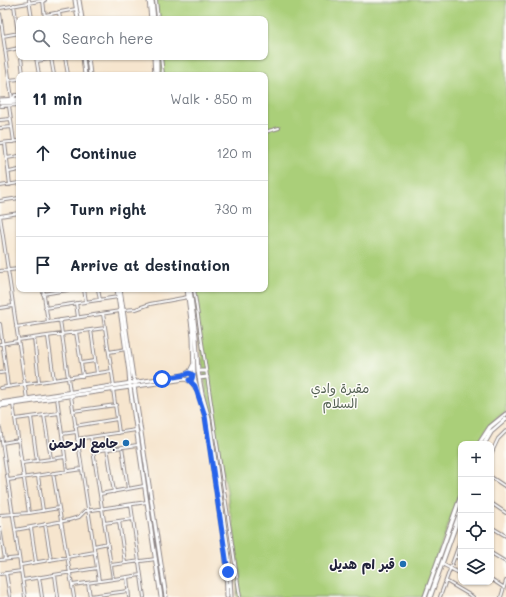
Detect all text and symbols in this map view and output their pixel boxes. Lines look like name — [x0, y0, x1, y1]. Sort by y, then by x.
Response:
search box — [16, 16, 268, 60]
icon: search — [30, 27, 52, 49]
text: Search here — [62, 28, 153, 48]
text: 11 min — [32, 87, 82, 109]
text: Walk · 850 m — [170, 90, 252, 107]
icon: ahead — [32, 142, 54, 164]
text: Continue — [70, 143, 137, 163]
text: 120 m — [216, 144, 252, 161]
icon: right — [32, 198, 54, 220]
text: Turn right — [70, 199, 147, 219]
text: 730 m — [215, 200, 252, 217]
icon: arrive — [32, 254, 54, 276]
text: Arrive at destination — [70, 255, 230, 275]
route start — [153, 370, 171, 388]
park label: مقبرة وادي السلام — [311, 379, 369, 414]
place label: جامع الرحمن — [49, 434, 118, 453]
marker: جامع الرحمن — [121, 438, 131, 448]
map controls — [458, 441, 494, 585]
button: + — [458, 441, 494, 477]
button: − — [458, 477, 494, 513]
button: locate — [458, 513, 494, 549]
button: layers — [458, 549, 494, 585]
place label: قبر ام هديل — [329, 555, 395, 575]
marker: قبر ام هديل — [398, 559, 408, 569]
route end — [219, 563, 237, 581]

